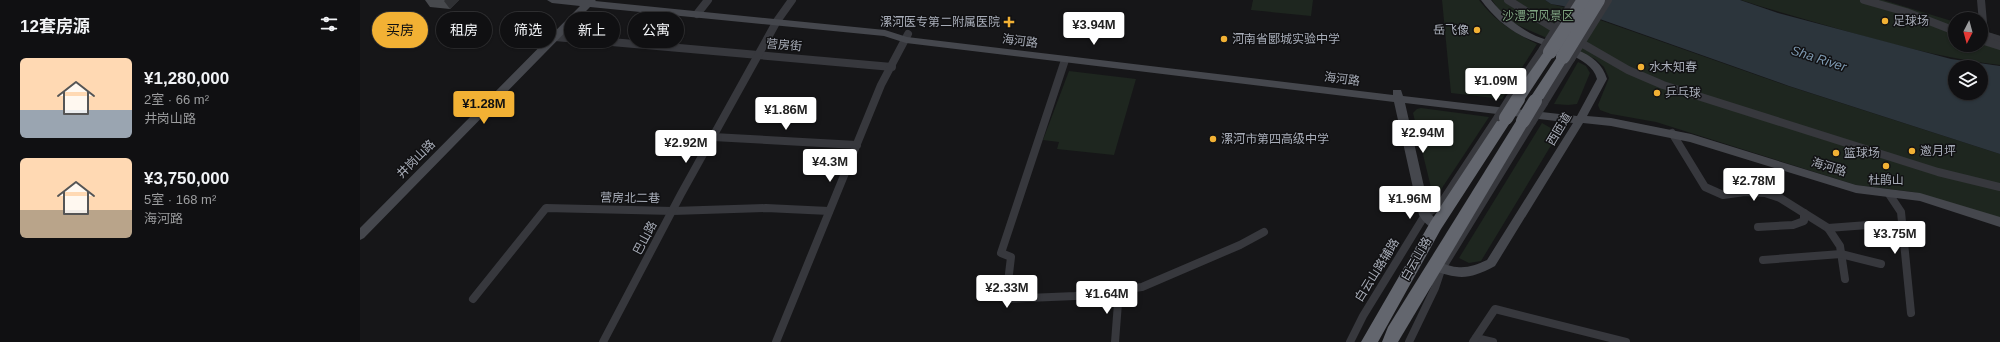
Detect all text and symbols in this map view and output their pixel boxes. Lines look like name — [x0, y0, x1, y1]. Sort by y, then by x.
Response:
park label: 沙澧河风景区 — [1502, 9, 1574, 23]
chip: 买房 — [372, 12, 428, 48]
chip: 租房 — [436, 12, 492, 48]
chip: 筛选 — [500, 12, 556, 48]
chip: 新上 — [564, 12, 620, 48]
chip: 公寓 — [628, 12, 684, 48]
pin: ¥3.94M — [1061, 12, 1127, 46]
north arrow — [1948, 12, 1988, 52]
map controls — [1948, 12, 1988, 100]
icon: filters — [318, 13, 340, 35]
place label: 足球场 — [1893, 14, 1929, 28]
place label: 漯河医专第二附属医院 — [880, 15, 1000, 29]
marker: 漯河医专第二附属医院 — [1003, 16, 1015, 28]
marker: 足球场 — [1880, 16, 1890, 26]
text: 12套房源 — [20, 17, 90, 36]
text: ¥3.94M — [1072, 17, 1116, 32]
place label: 岳飞像 — [1433, 23, 1469, 37]
marker: 岳飞像 — [1472, 25, 1482, 35]
street label: 海河路 — [1001, 32, 1039, 50]
place label: 河南省郾城实验中学 — [1232, 32, 1340, 46]
marker: 河南省郾城实验中学 — [1219, 34, 1229, 44]
street label: 营房街 — [765, 36, 803, 54]
water label: Sha River — [1789, 43, 1849, 75]
place label: 水木知春 — [1649, 60, 1697, 74]
button: layers — [1948, 60, 1988, 100]
marker: 水木知春 — [1636, 62, 1646, 72]
pin: ¥1.09M — [1463, 68, 1529, 102]
text: ¥1,280,000 — [144, 69, 229, 88]
street label: 海河路 — [1323, 70, 1361, 88]
text: ¥1.09M — [1474, 73, 1518, 88]
icon: home — [52, 74, 100, 122]
place label: 乒乓球 — [1665, 86, 1701, 100]
marker: 乒乓球 — [1652, 88, 1662, 98]
pin: ¥1.28M — [451, 91, 517, 125]
text: 2室 · 66 m² — [144, 92, 209, 107]
text: ¥1.28M — [462, 96, 506, 111]
pin: ¥1.86M — [753, 97, 819, 131]
text: ¥1.86M — [764, 102, 808, 117]
street label: 西匝道 — [1544, 110, 1574, 148]
text: 井岗山路 — [144, 111, 196, 126]
pin: ¥2.94M — [1390, 120, 1456, 154]
text: ¥2.94M — [1401, 125, 1445, 140]
pin: ¥2.92M — [653, 130, 719, 164]
place label: 漯河市第四高级中学 — [1221, 132, 1329, 146]
marker: 漯河市第四高级中学 — [1208, 134, 1218, 144]
text: ¥2.92M — [664, 135, 708, 150]
street label: 井岗山路 — [394, 137, 438, 181]
place label: 邀月坪 — [1920, 144, 1956, 158]
place label: 篮球场 — [1844, 146, 1880, 160]
marker: 邀月坪 — [1907, 146, 1917, 156]
marker: 篮球场 — [1831, 148, 1841, 158]
pin: ¥4.3M — [802, 149, 858, 183]
text: ¥4.3M — [812, 154, 848, 169]
street label: 海河路 — [1810, 155, 1848, 179]
marker: 杜鹃山 — [1881, 161, 1891, 171]
pin: ¥2.78M — [1721, 168, 1787, 202]
text: ¥3,750,000 — [144, 169, 229, 188]
text: ¥2.78M — [1732, 173, 1776, 188]
place label: 杜鹃山 — [1868, 173, 1904, 187]
icon: home — [52, 174, 100, 222]
pin: ¥1.96M — [1377, 186, 1443, 220]
street label: 营房北二巷 — [600, 190, 660, 206]
text: ¥1.96M — [1388, 191, 1432, 206]
text: 5室 · 168 m² — [144, 192, 216, 207]
text: 海河路 — [144, 211, 183, 226]
street label: 巴山路 — [630, 219, 660, 257]
pin: ¥3.75M — [1862, 221, 1928, 255]
text: ¥3.75M — [1873, 226, 1917, 241]
street label: 白云山路 — [1398, 235, 1434, 283]
street label: 白云山路辅路 — [1352, 236, 1402, 304]
pin: ¥2.33M — [974, 275, 1040, 309]
text: ¥2.33M — [985, 280, 1029, 295]
pin: ¥1.64M — [1074, 281, 1140, 315]
text: ¥1.64M — [1085, 286, 1129, 301]

